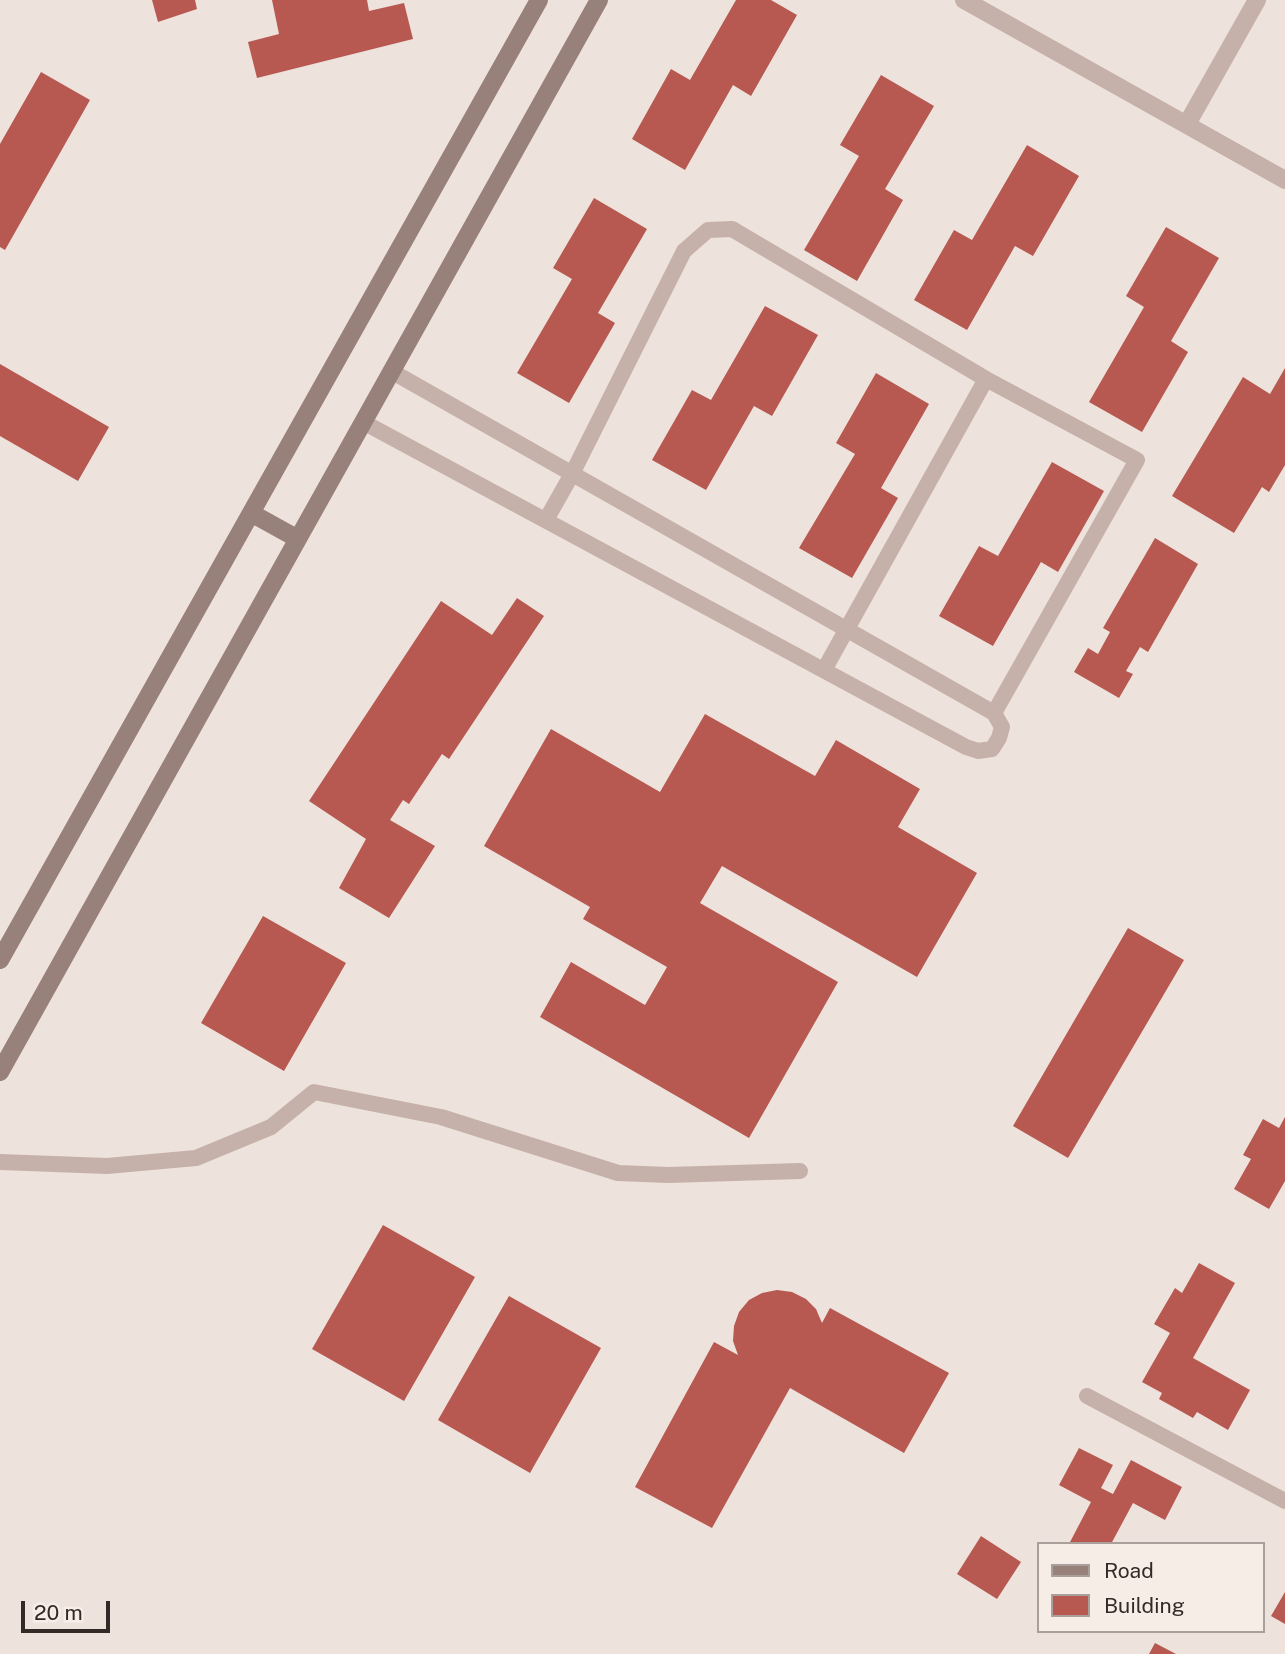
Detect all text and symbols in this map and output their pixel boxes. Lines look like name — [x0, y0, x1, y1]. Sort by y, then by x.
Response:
legend — [1036, 1542, 1264, 1633]
text: Road — [1104, 1558, 1154, 1583]
scale bar — [24, 1588, 114, 1632]
text: Building — [1104, 1593, 1185, 1618]
text: 20 m — [34, 1600, 83, 1625]

